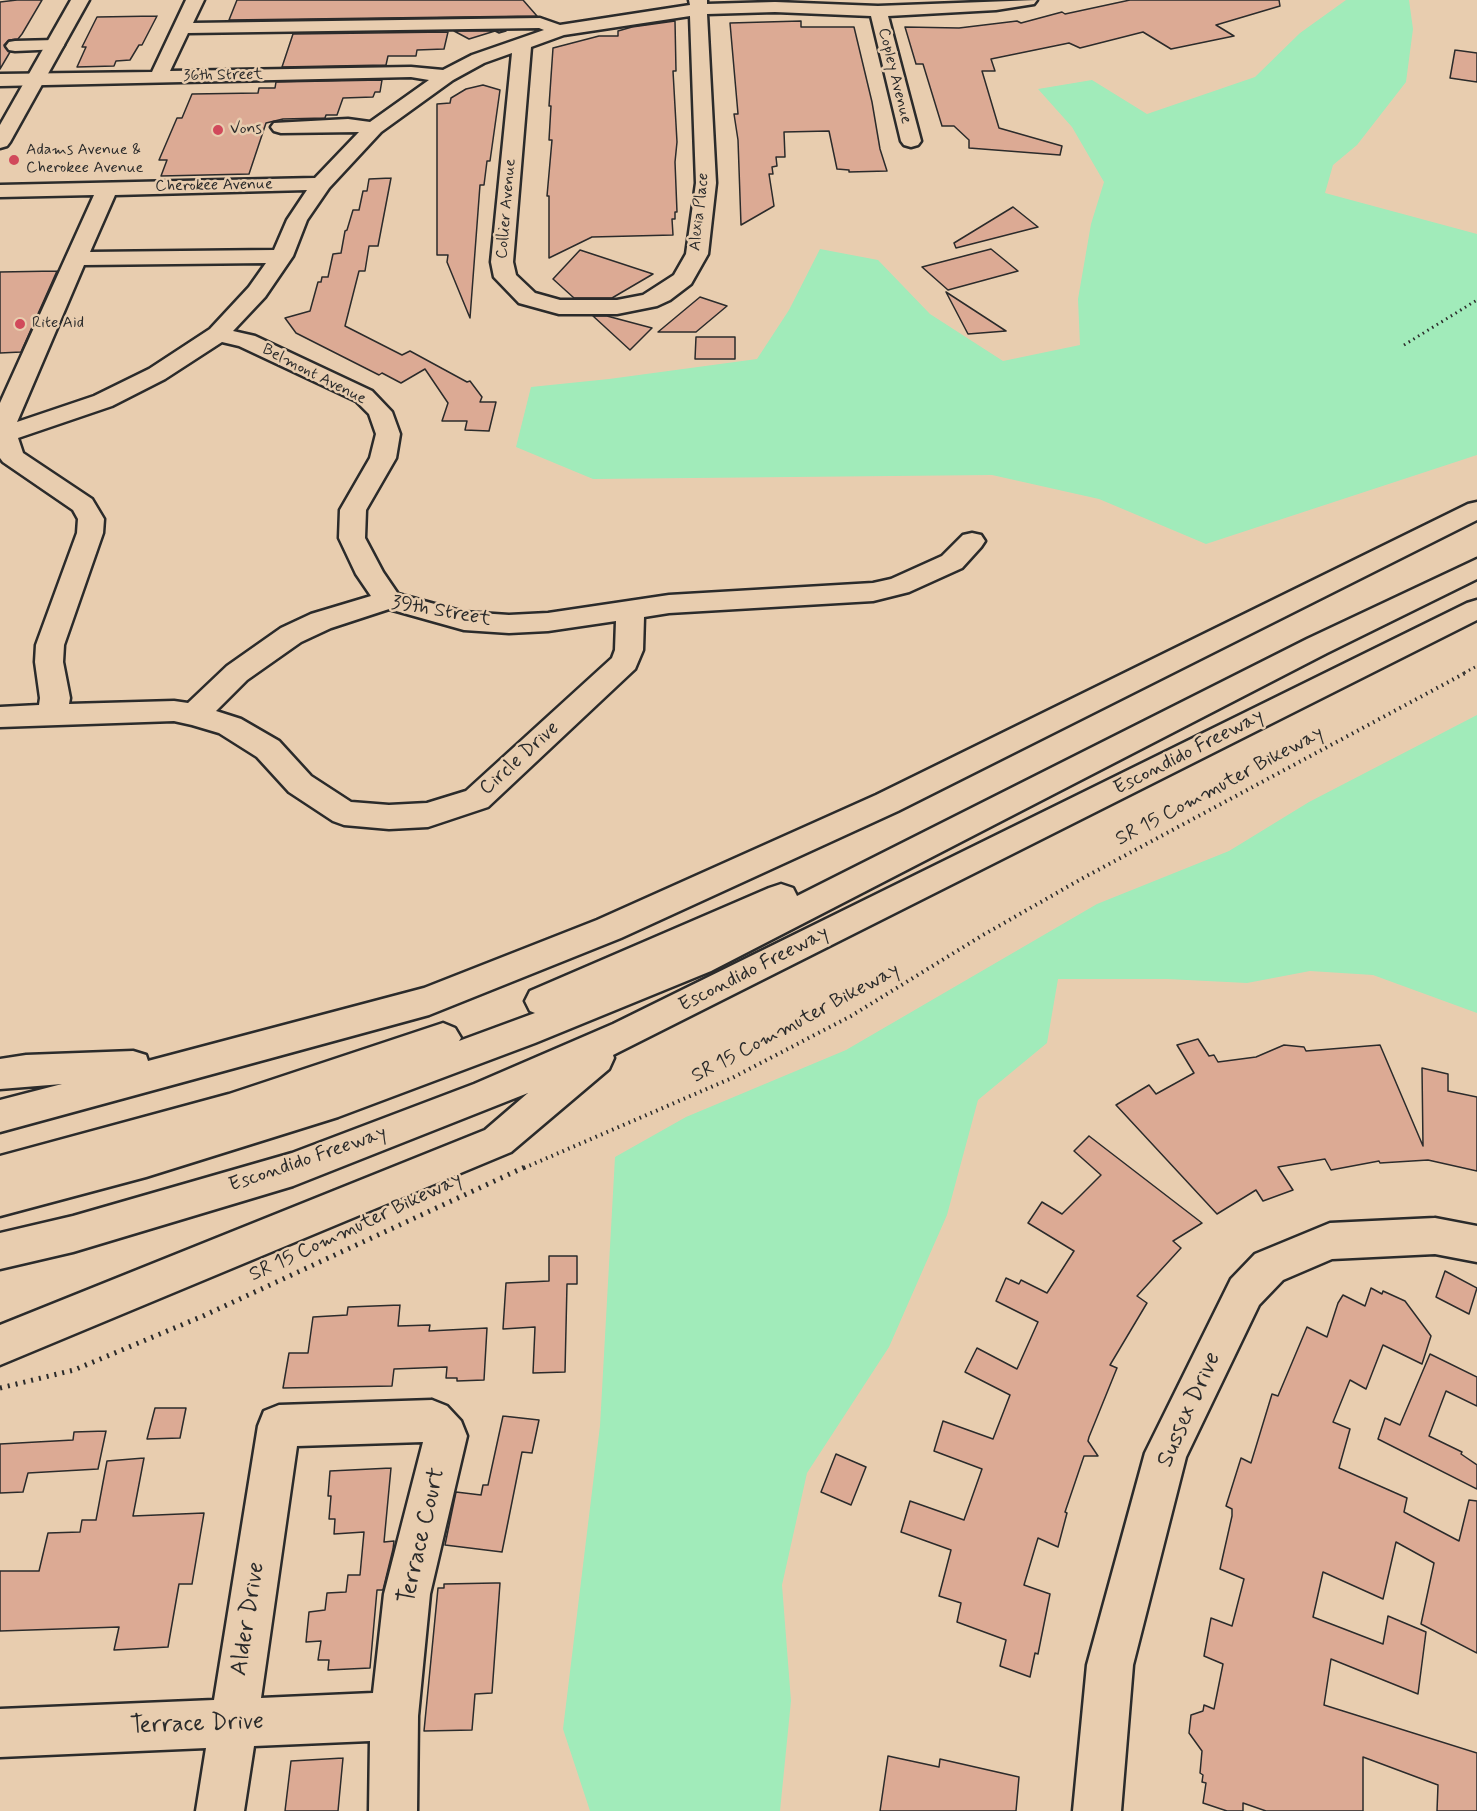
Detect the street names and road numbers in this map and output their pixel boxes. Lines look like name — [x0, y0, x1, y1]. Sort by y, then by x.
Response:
street label: Copley Avenue — [873, 26, 915, 126]
street label: 36th Street — [183, 66, 263, 86]
street label: Collier Avenue — [493, 158, 521, 260]
street label: Alexia Place — [686, 172, 714, 252]
street label: Cherokee Avenue — [155, 175, 273, 197]
street label: Belmont Avenue — [259, 341, 369, 409]
street label: 39th Street — [389, 591, 493, 633]
street label: Escondido Freeway — [1110, 705, 1268, 801]
street label: Circle Drive — [475, 717, 565, 801]
street label: SR 15 Commuter Bikeway — [1112, 722, 1328, 852]
street label: Escondido Freeway — [675, 922, 833, 1018]
street label: SR 15 Commuter Bikeway — [688, 959, 904, 1089]
street label: Escondido Freeway — [226, 1122, 390, 1198]
street label: SR 15 Commuter Bikeway — [246, 1168, 466, 1288]
street label: Sussex Drive — [1152, 1348, 1228, 1472]
street label: Terrace Court — [393, 1465, 453, 1607]
street label: Alder Drive — [226, 1560, 272, 1678]
street label: Terrace Drive — [130, 1708, 264, 1742]

